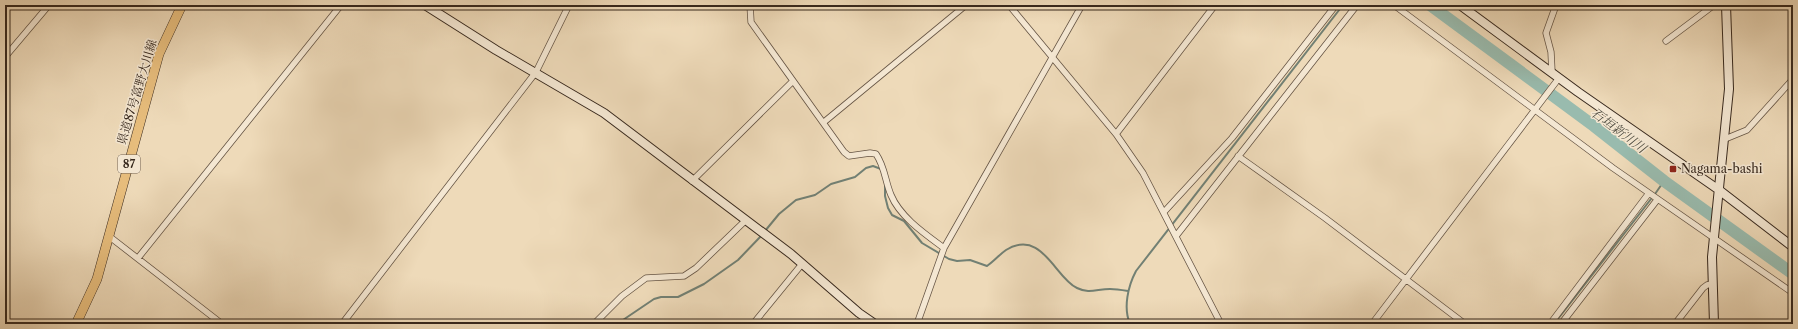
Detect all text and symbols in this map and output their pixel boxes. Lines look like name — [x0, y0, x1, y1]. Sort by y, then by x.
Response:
street label: 県道87号富野大川線 — [113, 38, 160, 146]
water label: 石垣新川川 — [1588, 104, 1651, 157]
road number: 87 — [118, 155, 140, 173]
place label: Nagama-bashi — [1681, 161, 1763, 176]
marker: Nagama-bashi — [1668, 164, 1678, 174]

